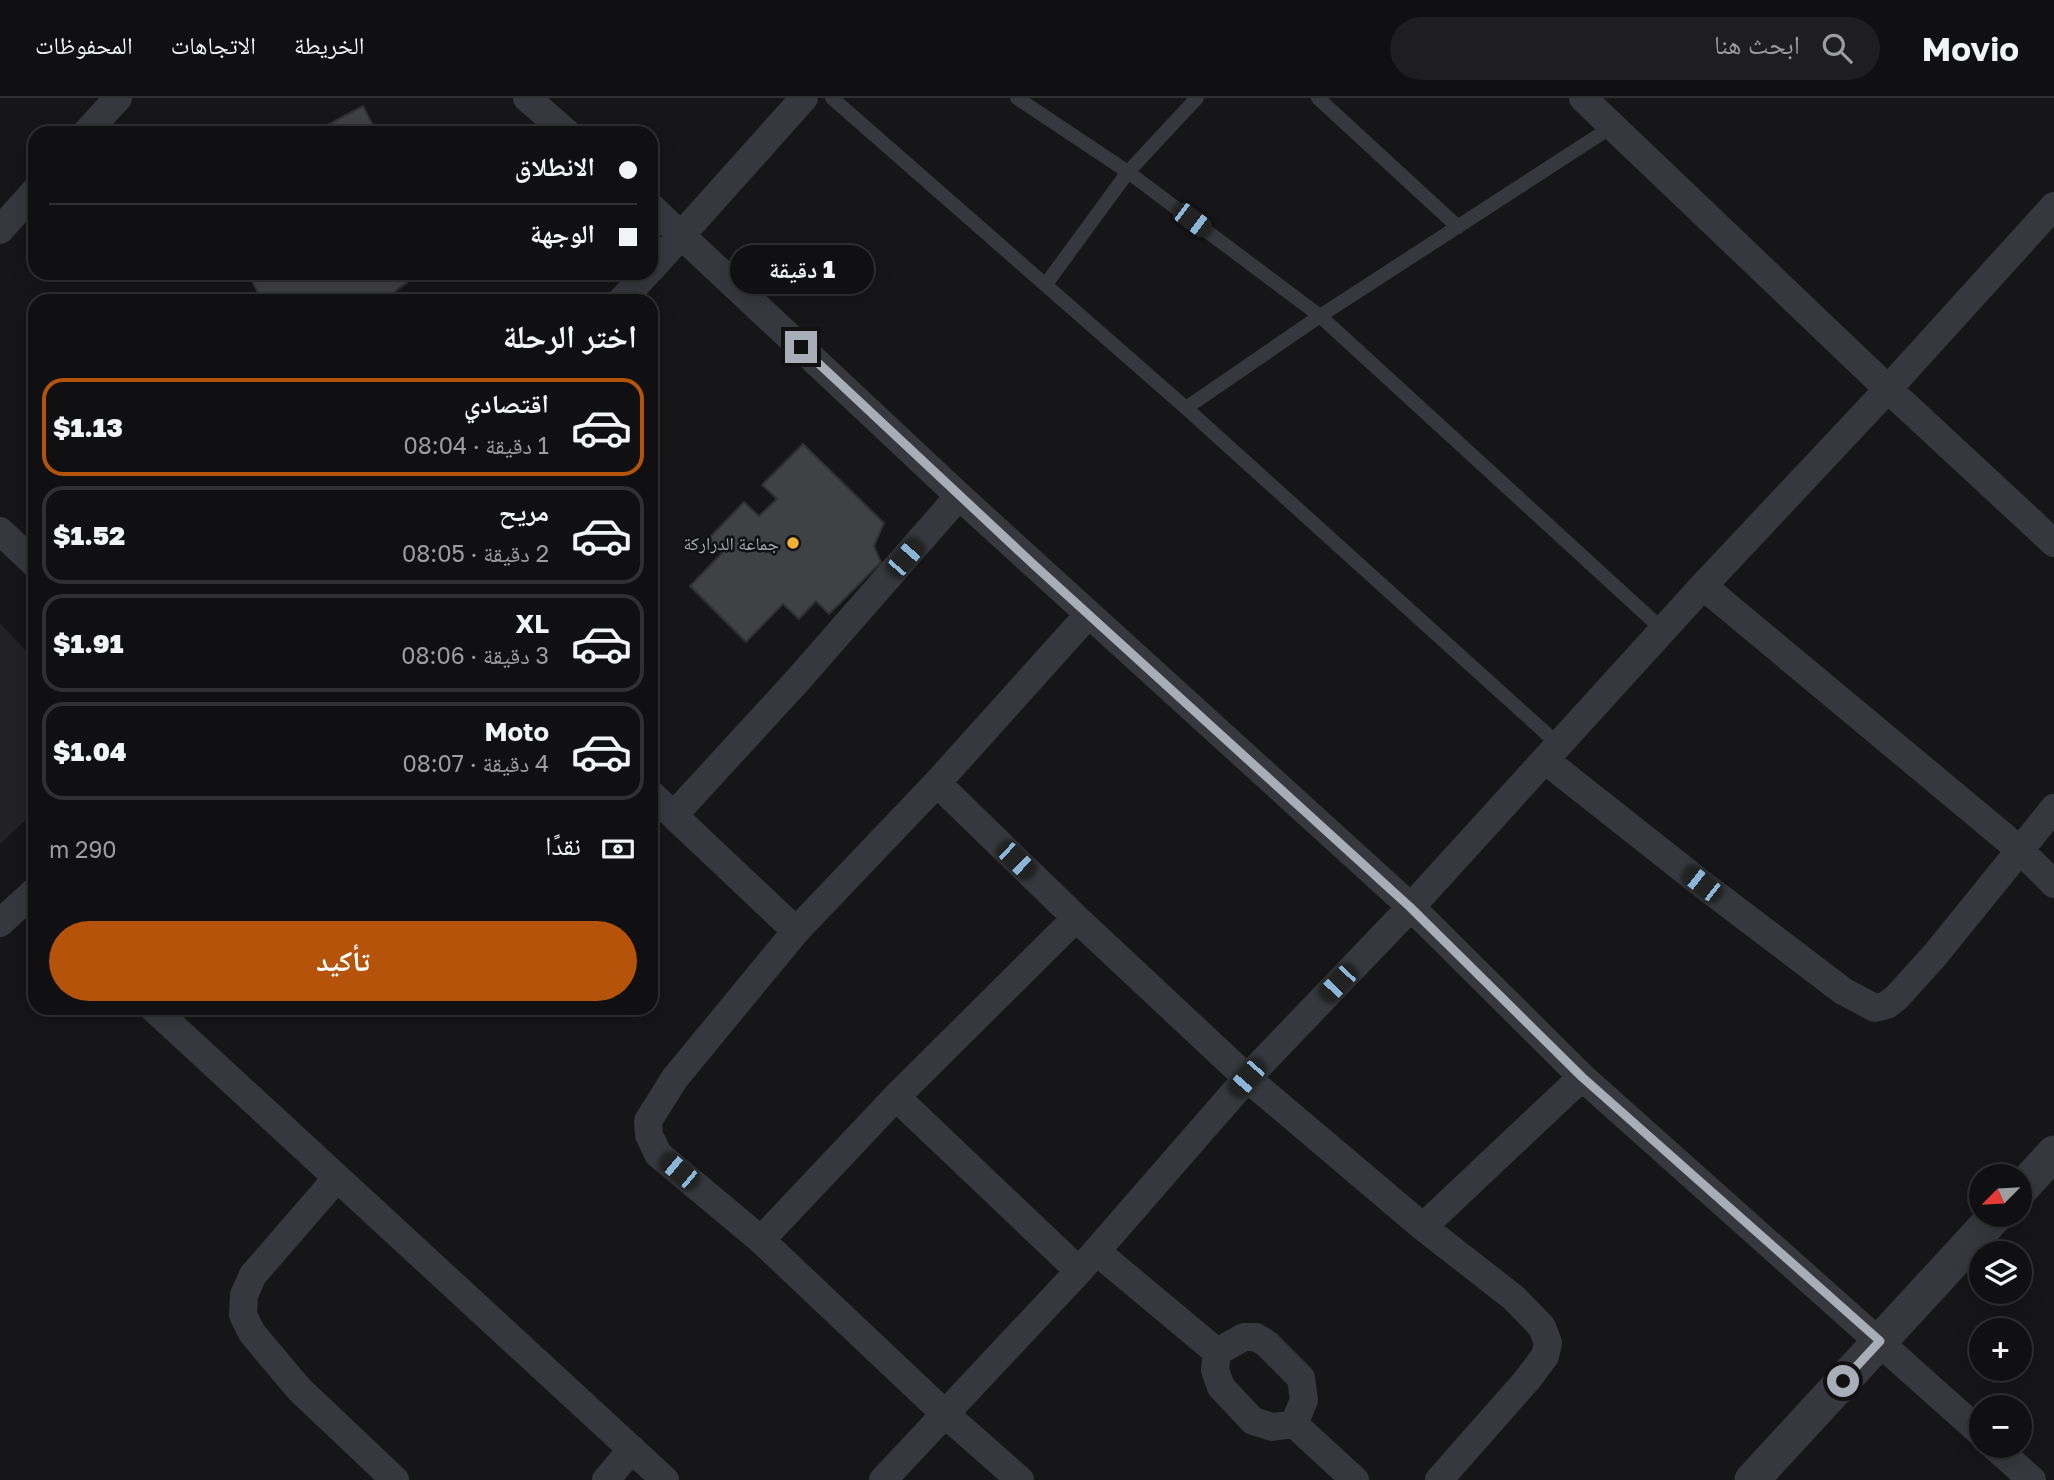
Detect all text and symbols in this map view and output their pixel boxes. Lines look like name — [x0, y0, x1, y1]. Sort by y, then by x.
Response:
search box — [1390, 17, 1880, 80]
text: ابحث هنا — [1714, 29, 1800, 60]
icon: search — [1818, 29, 1856, 67]
text: Movio — [1922, 29, 2019, 68]
text: المحفوظات — [35, 30, 133, 59]
text: الاتجاهات — [171, 30, 256, 59]
text: الخريطة — [294, 30, 365, 59]
text: الانطلاق — [515, 151, 595, 182]
car — [1169, 199, 1216, 241]
text: الوجهة — [530, 218, 595, 249]
callout: 1 دقيقة — [729, 246, 873, 294]
text: 1 دقيقة — [769, 255, 835, 283]
text: اختر الرحلة — [503, 317, 637, 355]
route end — [785, 331, 817, 363]
text: اقتصادي — [464, 388, 549, 419]
icon: car — [570, 396, 633, 459]
text: $1.13 — [53, 412, 123, 443]
text: 1 دقيقة · 08:04 — [403, 431, 549, 459]
text: مريح — [499, 496, 549, 527]
icon: car — [570, 504, 633, 567]
text: $1.52 — [53, 520, 125, 551]
place label: جماعة الدراركة — [683, 532, 779, 554]
marker: جماعة الدراركة — [785, 535, 801, 551]
car — [884, 535, 927, 581]
text: 2 دقيقة · 08:05 — [402, 539, 549, 567]
text: XL — [515, 608, 549, 639]
icon: car — [570, 612, 633, 675]
text: $1.91 — [53, 628, 123, 659]
text: 3 دقيقة · 08:06 — [401, 641, 549, 669]
text: Moto — [484, 716, 549, 747]
icon: car — [570, 720, 633, 783]
text: $1.04 — [53, 736, 126, 767]
text: 4 دقيقة · 08:07 — [402, 749, 549, 777]
text: نقدًا — [545, 830, 581, 861]
icon: cash — [599, 830, 637, 868]
text: 290 m — [49, 835, 117, 863]
car — [994, 838, 1039, 882]
car — [1679, 863, 1726, 905]
button: تأكيد — [49, 921, 637, 1001]
car — [1316, 961, 1361, 1005]
car — [1226, 1055, 1269, 1101]
car — [657, 1149, 702, 1193]
north arrow — [1969, 1164, 2032, 1227]
map controls — [1969, 1164, 2032, 1458]
button: layers — [1969, 1241, 2032, 1304]
button: + — [1969, 1318, 2032, 1381]
route start — [1827, 1365, 1859, 1397]
button: − — [1969, 1395, 2032, 1458]

